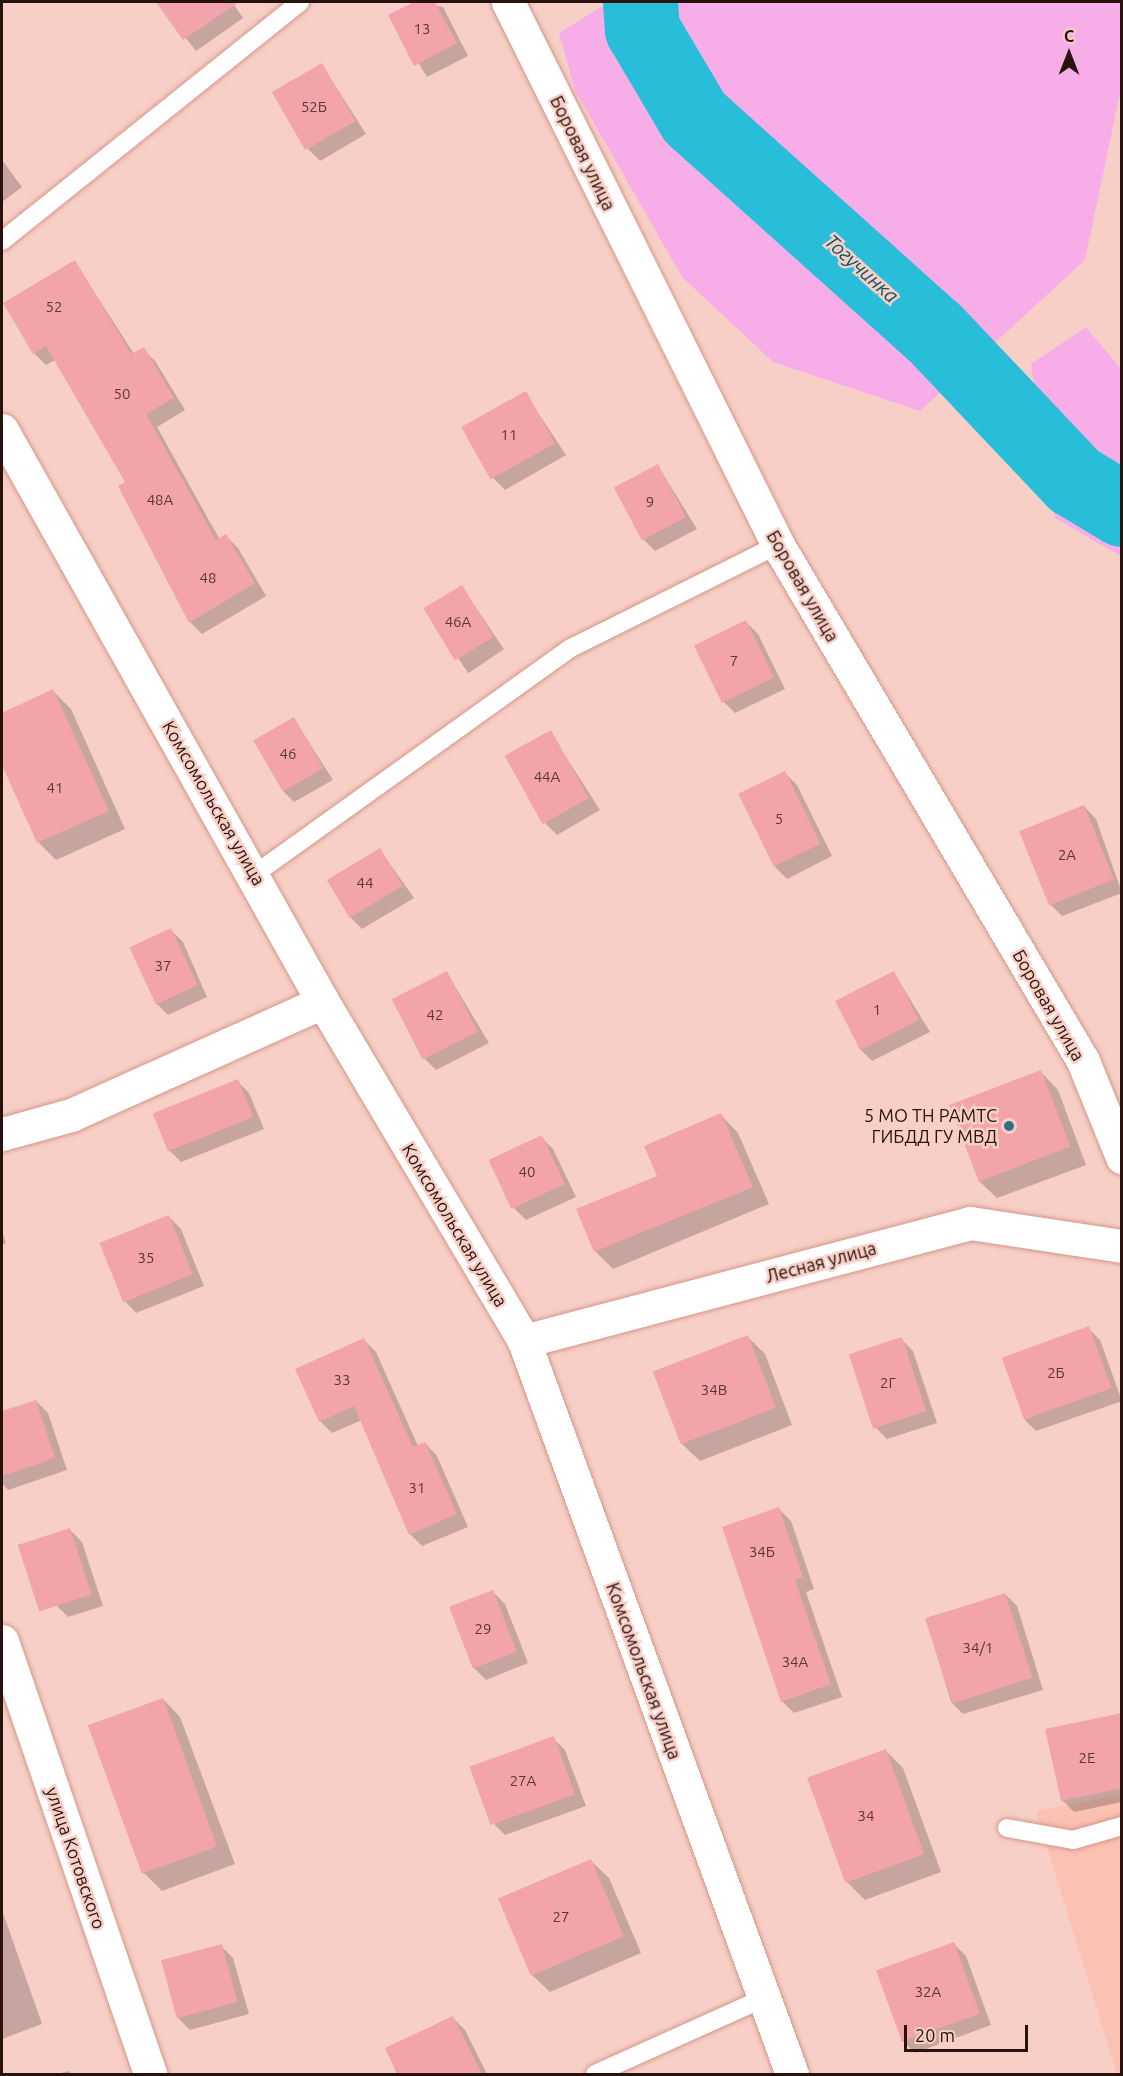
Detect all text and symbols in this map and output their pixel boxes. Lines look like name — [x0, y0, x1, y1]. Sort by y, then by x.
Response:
house number: 13 — [414, 20, 430, 38]
north arrow — [1039, 24, 1099, 84]
text: С — [1064, 27, 1074, 45]
street label: Боровая улица — [546, 92, 620, 214]
house number: 52Б — [301, 98, 327, 116]
water label: Тогучинка — [820, 229, 904, 307]
house number: 52 — [46, 298, 62, 316]
house number: 50 — [114, 385, 130, 403]
house number: 11 — [501, 426, 517, 444]
house number: 48А — [147, 491, 173, 509]
house number: 9 — [646, 493, 654, 511]
street label: Боровая улица — [762, 527, 844, 645]
house number: 48 — [200, 569, 216, 587]
house number: 46А — [445, 613, 471, 631]
house number: 7 — [730, 652, 738, 670]
street label: Комсомольская улица — [158, 717, 270, 889]
house number: 46 — [280, 745, 296, 763]
house number: 44А — [534, 768, 560, 786]
house number: 41 — [47, 779, 63, 797]
house number: 5 — [775, 810, 783, 828]
house number: 2А — [1058, 846, 1076, 864]
house number: 44 — [357, 874, 373, 892]
street label: Боровая улица — [1008, 946, 1090, 1064]
house number: 37 — [155, 957, 171, 975]
house number: 1 — [873, 1001, 881, 1019]
house number: 42 — [427, 1006, 443, 1024]
place label: 5 МО ТН РАМТС ГИБДД ГУ МВД — [864, 1105, 997, 1148]
marker: 5 МО ТН РАМТС ГИБДД ГУ МВД — [1002, 1119, 1016, 1133]
street label: Комсомольская улица — [398, 1139, 512, 1311]
house number: 40 — [519, 1163, 535, 1181]
street label: Лесная улица — [763, 1237, 879, 1287]
house number: 35 — [138, 1249, 154, 1267]
house number: 2Б — [1047, 1364, 1065, 1382]
house number: 33 — [334, 1371, 350, 1389]
house number: 2Г — [880, 1374, 896, 1392]
house number: 34В — [701, 1381, 727, 1399]
house number: 31 — [409, 1479, 425, 1497]
house number: 34Б — [749, 1543, 775, 1561]
street label: Комсомольская улица — [602, 1580, 686, 1762]
house number: 29 — [475, 1620, 491, 1638]
house number: 34/1 — [963, 1639, 993, 1657]
house number: 34А — [782, 1653, 808, 1671]
house number: 2Е — [1079, 1749, 1095, 1767]
house number: 27А — [510, 1772, 536, 1790]
street label: улица Котовского — [42, 1784, 110, 1932]
house number: 34 — [858, 1807, 874, 1825]
house number: 27 — [553, 1908, 569, 1926]
house number: 32А — [915, 1983, 941, 2001]
scale bar — [907, 2013, 1032, 2051]
text: 20 m — [915, 2025, 955, 2045]

